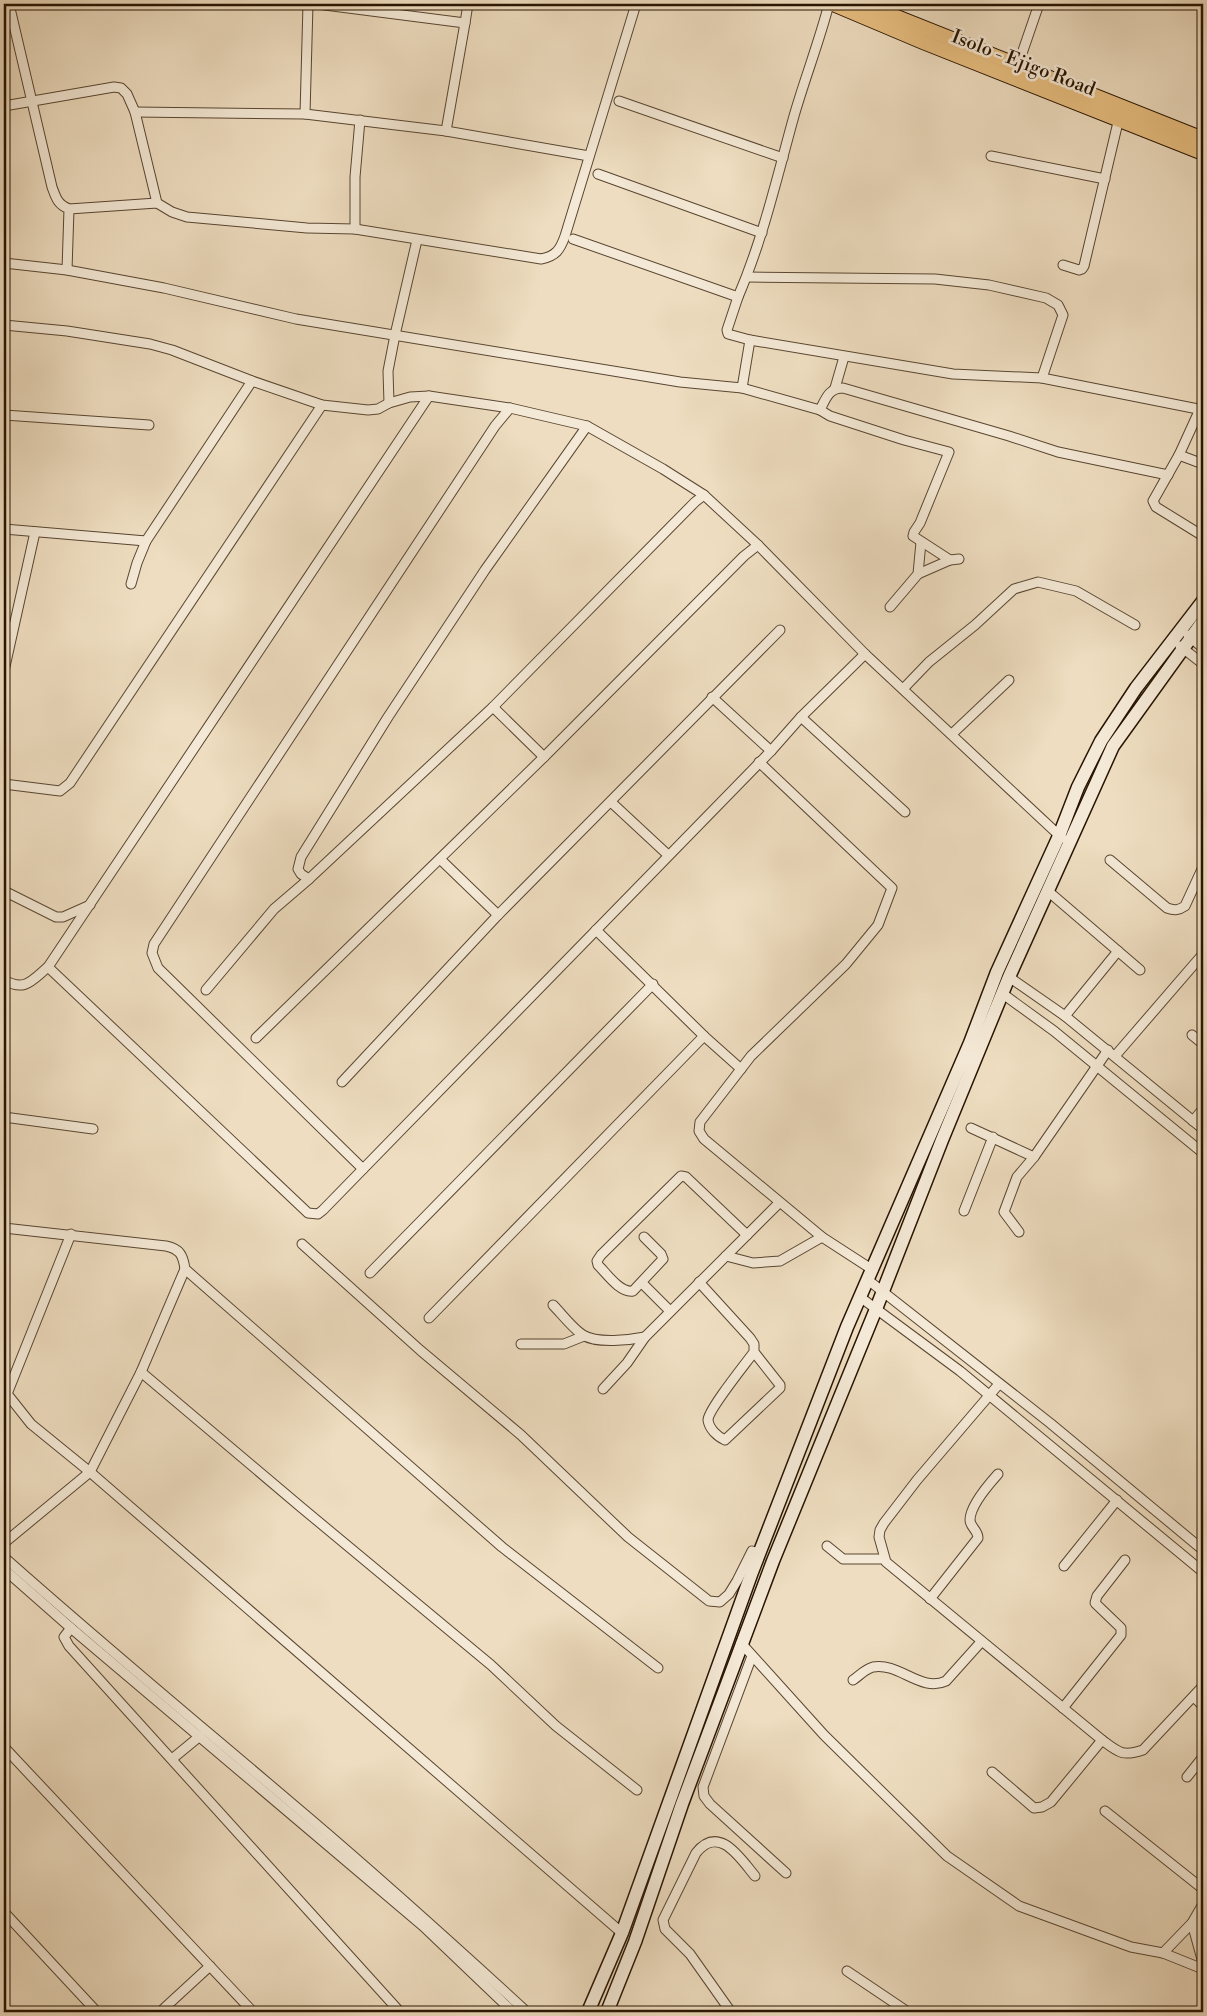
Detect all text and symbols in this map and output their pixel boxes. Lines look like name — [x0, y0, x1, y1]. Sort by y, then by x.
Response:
street label: Isolo - Ejigo Road — [948, 24, 1099, 101]

